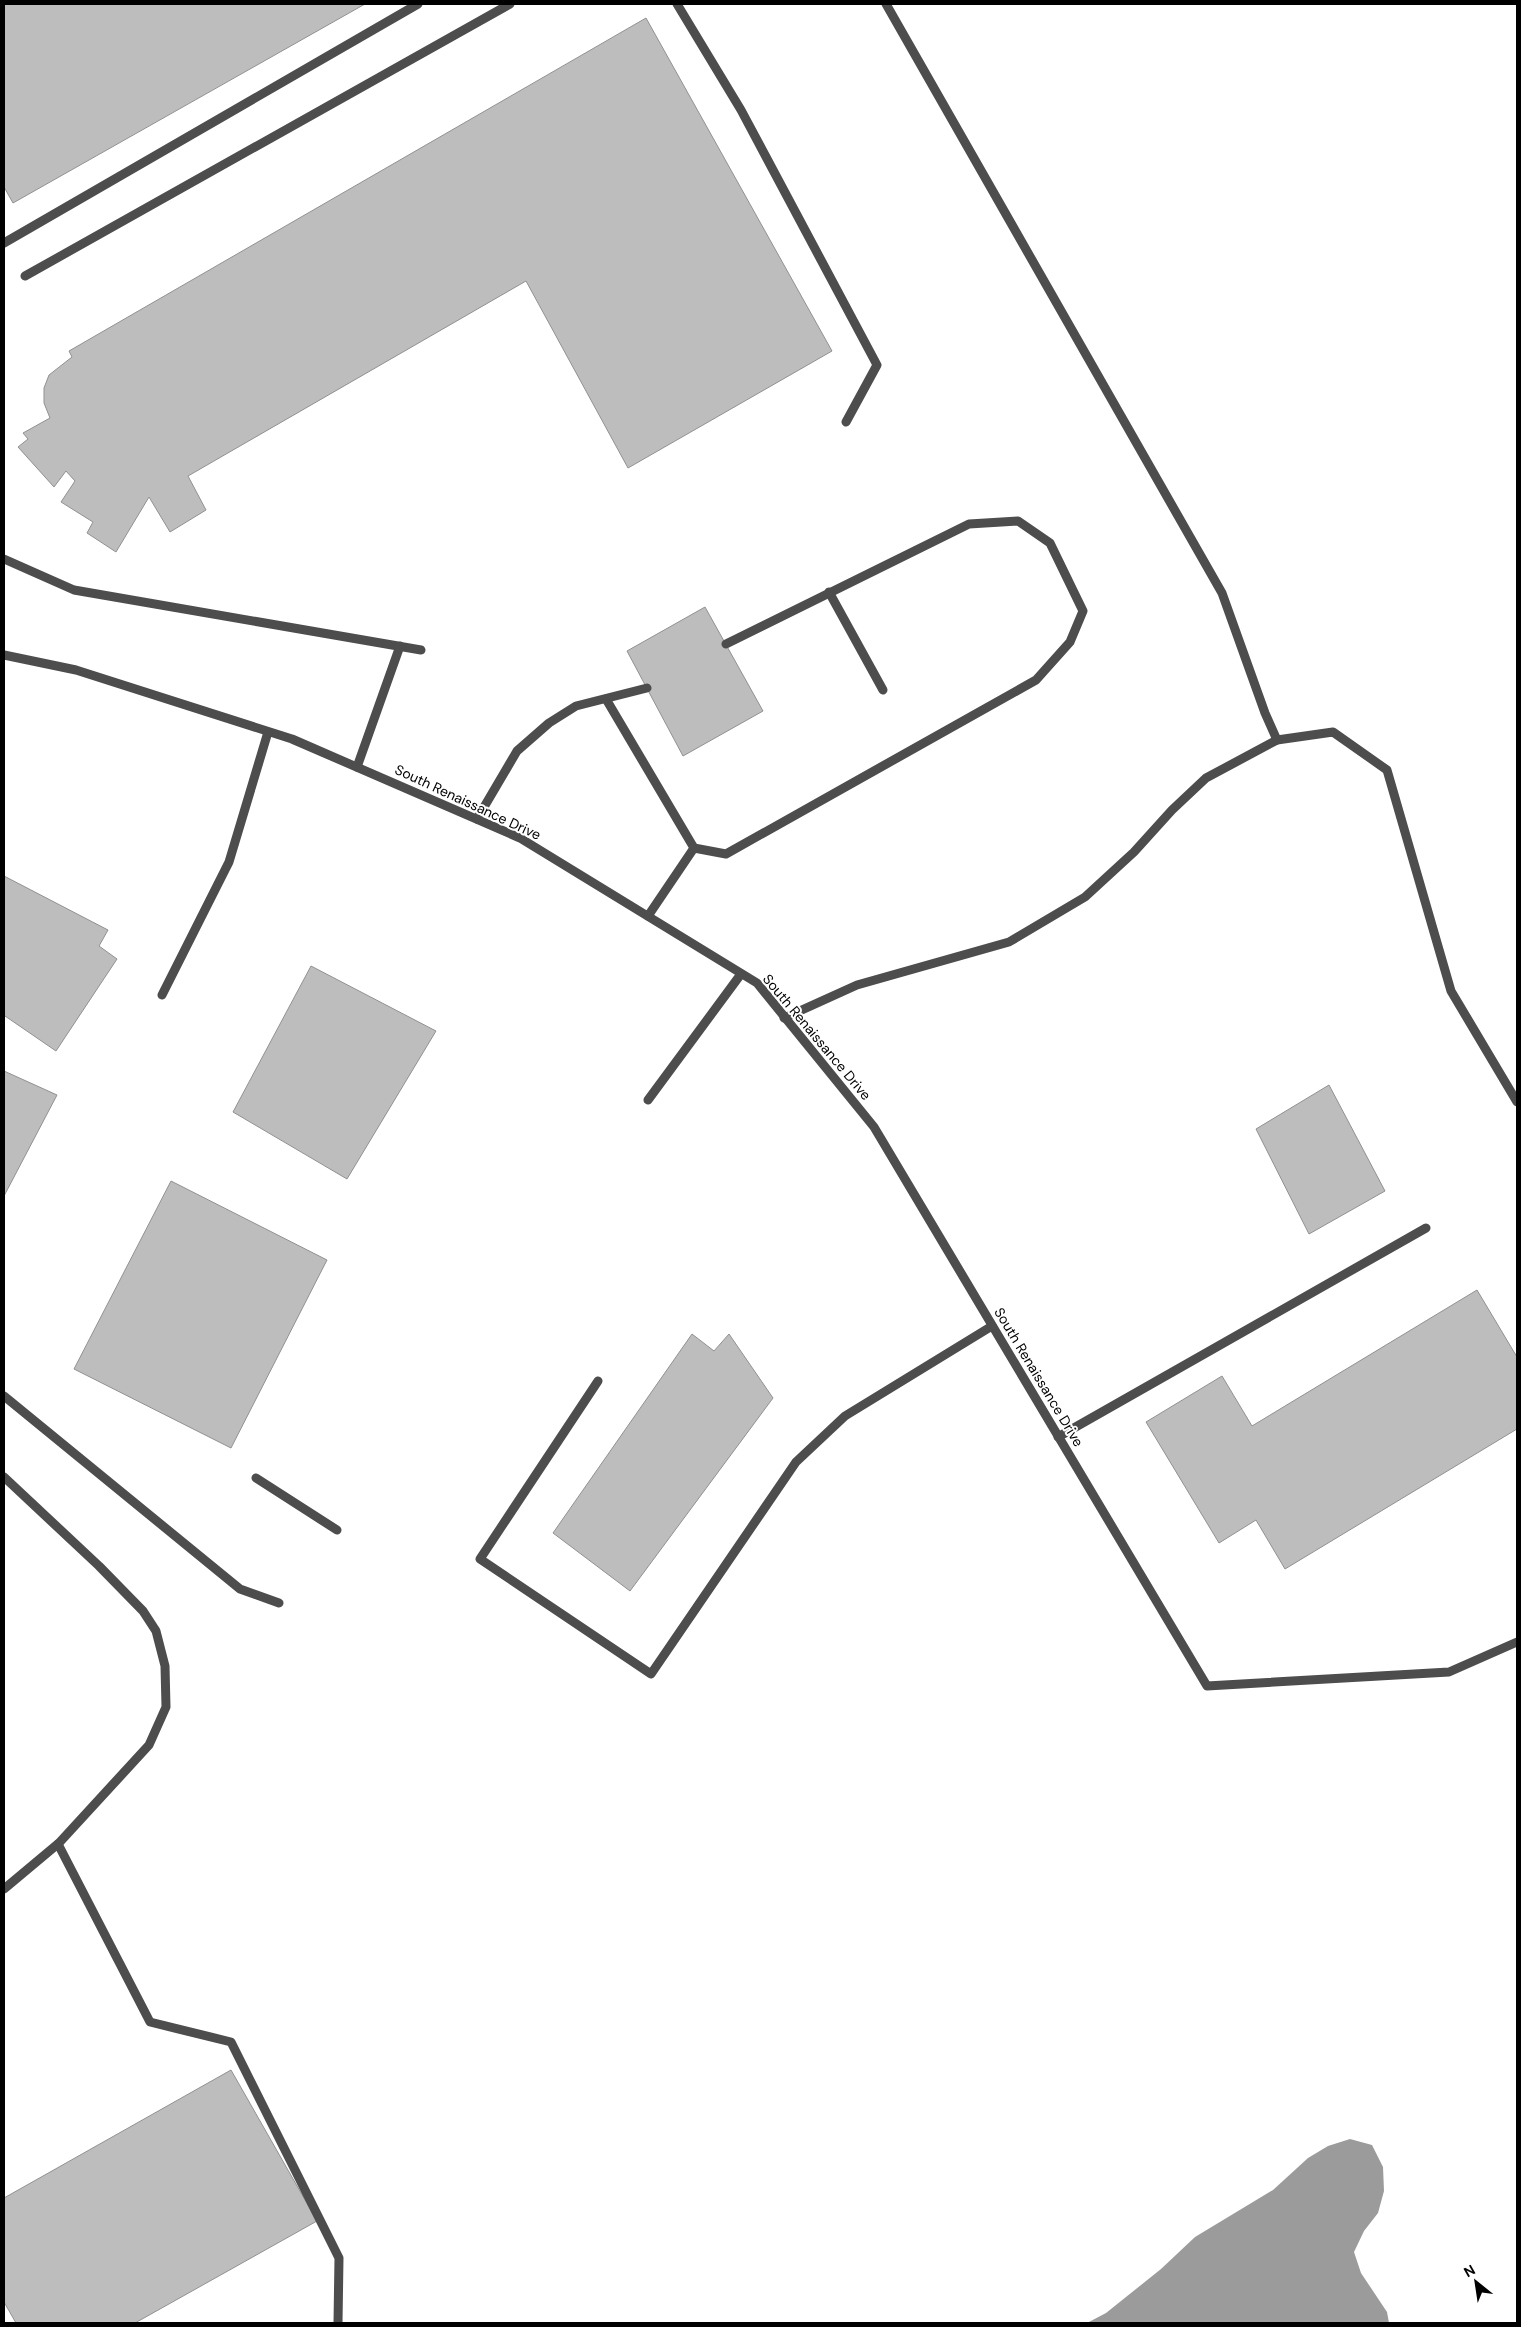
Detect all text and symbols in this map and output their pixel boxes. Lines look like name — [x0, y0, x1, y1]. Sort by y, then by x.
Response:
street label: South Renaissance Drive — [392, 760, 544, 844]
street label: South Renaissance Drive — [759, 970, 875, 1104]
street label: South Renaissance Drive — [990, 1304, 1088, 1450]
north arrow — [1451, 2257, 1501, 2307]
text: N — [1461, 2260, 1478, 2281]

